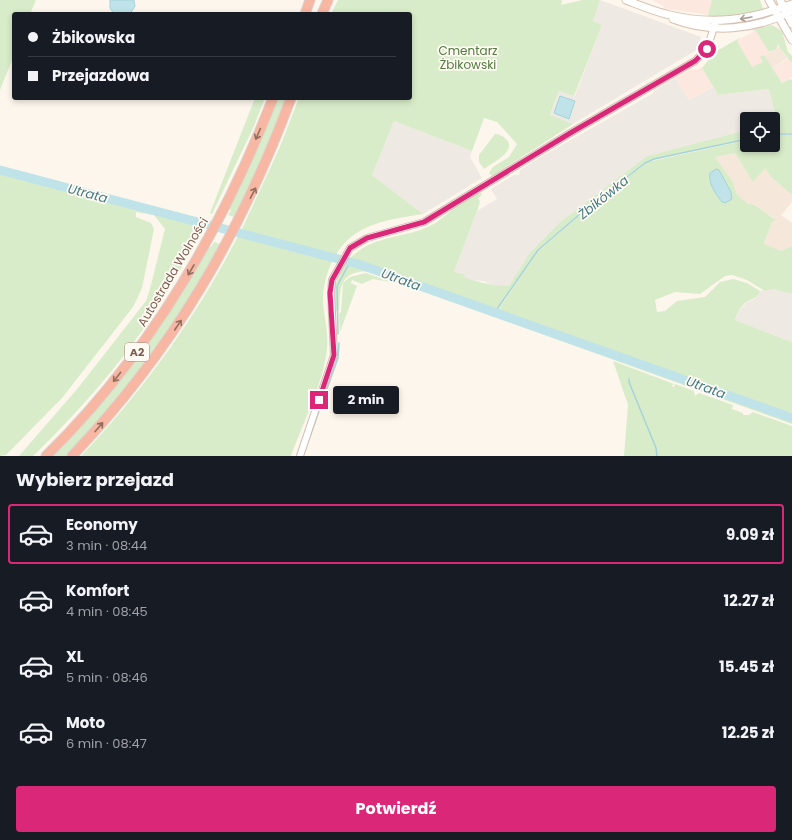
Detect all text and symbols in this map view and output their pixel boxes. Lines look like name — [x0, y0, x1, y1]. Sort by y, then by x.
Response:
one-way arrow — [740, 15, 753, 23]
text: Żbikowska — [52, 27, 135, 48]
route start — [698, 40, 716, 58]
park label: Cmentarz Żbikowski — [438, 42, 498, 73]
text: Przejazdowa — [52, 65, 149, 86]
map controls — [740, 112, 780, 152]
button: locate — [740, 112, 780, 152]
one-way arrow — [254, 128, 262, 140]
water label: Żbikówka — [573, 171, 633, 224]
water label: Utrata — [66, 179, 110, 208]
one-way arrow — [249, 187, 257, 199]
street label: Autostrada Wolności — [133, 214, 212, 330]
one-way arrow — [187, 264, 195, 276]
water label: Utrata — [378, 264, 423, 295]
one-way arrow — [174, 320, 182, 331]
road number: A2 — [125, 343, 149, 361]
one-way arrow — [113, 371, 122, 382]
water label: Utrata — [683, 372, 728, 403]
callout: 2 min — [333, 386, 399, 414]
text: 2 min — [348, 390, 384, 409]
route end — [310, 391, 328, 409]
one-way arrow — [94, 422, 103, 433]
text: Wybierz przejazd — [16, 467, 174, 492]
text: Economy — [66, 514, 138, 535]
icon: car — [18, 516, 54, 552]
text: 9.09 zł — [726, 524, 774, 545]
text: 3 min · 08:44 — [66, 536, 147, 555]
text: Komfort — [66, 580, 129, 601]
icon: car — [18, 582, 54, 618]
text: 12.27 zł — [724, 590, 774, 611]
text: 4 min · 08:45 — [66, 602, 148, 621]
text: XL — [66, 646, 84, 667]
icon: car — [18, 648, 54, 684]
text: 15.45 zł — [719, 656, 774, 677]
text: 5 min · 08:46 — [66, 668, 148, 687]
text: Moto — [66, 712, 105, 733]
icon: car — [18, 714, 54, 750]
text: 12.25 zł — [722, 722, 774, 743]
text: 6 min · 08:47 — [66, 734, 147, 753]
button: Potwierdź — [16, 786, 776, 832]

